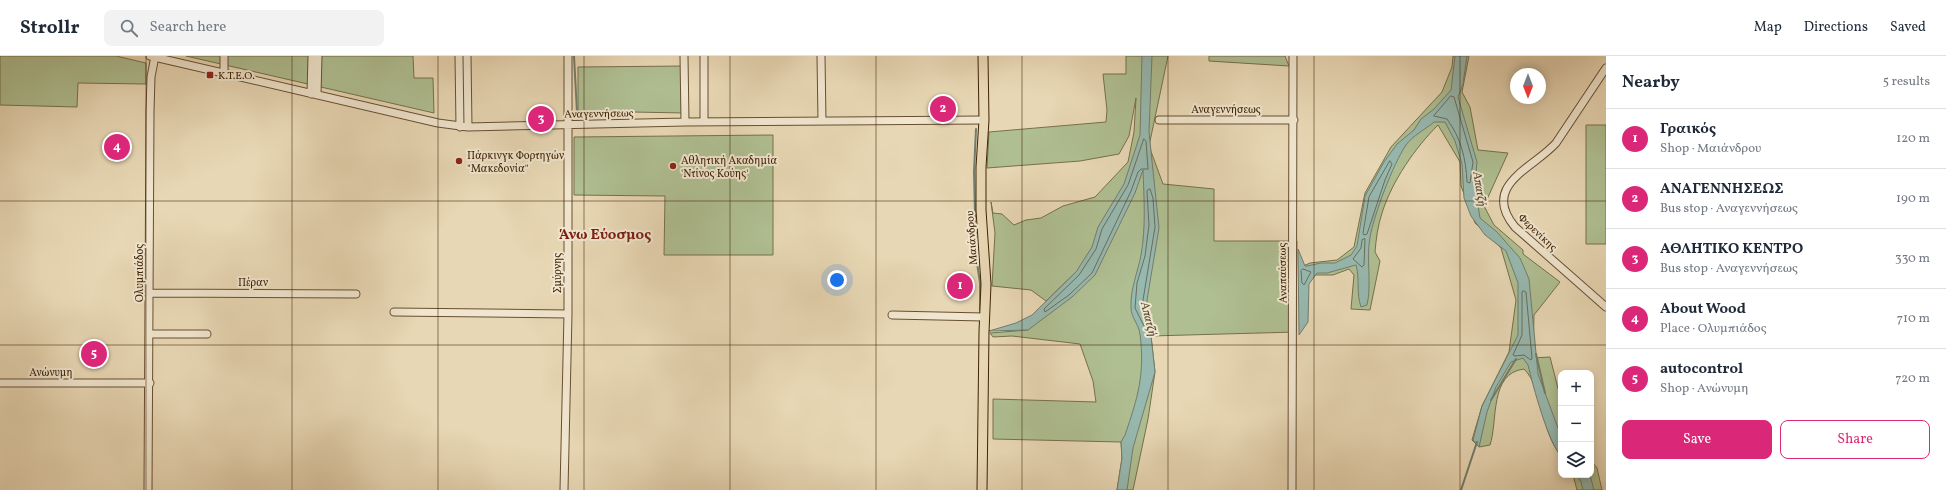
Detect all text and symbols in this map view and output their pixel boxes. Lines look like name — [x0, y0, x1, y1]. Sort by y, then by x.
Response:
search box — [104, 10, 384, 46]
text: Strollr — [20, 15, 80, 41]
icon: search — [118, 17, 140, 39]
text: Search here — [150, 17, 226, 38]
text: Map — [1754, 18, 1782, 37]
text: Directions — [1804, 18, 1868, 37]
text: Saved — [1890, 18, 1926, 37]
north arrow — [1510, 68, 1546, 104]
place label: K.T.E.O. — [218, 69, 255, 84]
marker: K.T.E.O. — [205, 70, 215, 80]
text: Nearby — [1622, 71, 1680, 94]
text: 5 results — [1883, 73, 1930, 91]
pin: 2 — [930, 94, 956, 124]
street label: Αναγεννήσεως — [1191, 103, 1261, 118]
pin: 3 — [528, 104, 554, 134]
street label: Αναγεννήσεως — [564, 106, 634, 123]
text: Γραικός — [1660, 119, 1716, 140]
text: 1 — [1632, 130, 1638, 148]
text: 120 m — [1896, 130, 1930, 148]
pin: 4 — [104, 132, 130, 162]
text: Shop · Μαιάνδρου — [1660, 140, 1761, 158]
place label: Πάρκινγκ Φορτηγών "Μακεδονία" — [467, 149, 565, 177]
place label: Αθλητική Ακαδημία 'Ντίνος Κούης' — [681, 154, 777, 182]
marker: Πάρκινγκ Φορτηγών "Μακεδονία" — [454, 156, 464, 166]
marker: Αθλητική Ακαδημία 'Ντίνος Κούης' — [668, 161, 678, 171]
water label: Απατζή — [1468, 169, 1490, 208]
text: ΑΝΑΓΕΝΝΗΣΕΩΣ — [1660, 179, 1784, 200]
text: 2 — [1632, 190, 1638, 208]
text: 190 m — [1896, 190, 1930, 208]
text: Bus stop · Αναγεννήσεως — [1660, 200, 1798, 218]
street label: Μαιάνδρου — [963, 210, 982, 266]
street label: Φερενίκης — [1514, 211, 1560, 255]
district label: Άνω Εύοσμος — [559, 225, 651, 246]
text: ΑΘΛΗΤΙΚΟ ΚΕΝΤΡΟ — [1660, 239, 1803, 260]
street label: Αναπαύσεως — [1275, 242, 1292, 304]
street label: Ολυμπιάδος — [133, 244, 148, 302]
text: 3 — [1632, 250, 1638, 268]
text: 330 m — [1895, 250, 1930, 268]
street label: Σμύρνης — [551, 253, 566, 293]
text: Bus stop · Αναγεννήσεως — [1660, 260, 1798, 278]
your location — [827, 270, 847, 290]
pin: 1 — [947, 271, 973, 301]
street label: Πέραν — [238, 276, 269, 291]
water label: Απατζή — [1136, 299, 1160, 338]
text: About Wood — [1660, 299, 1746, 320]
text: 4 — [1631, 310, 1639, 328]
text: 710 m — [1897, 310, 1930, 328]
text: Place · Ολυμπιάδος — [1660, 320, 1767, 338]
pin: 5 — [81, 339, 107, 369]
text: autocontrol — [1660, 359, 1743, 380]
street label: Ανώνυμη — [29, 366, 73, 381]
map controls — [1558, 370, 1594, 478]
button: + — [1558, 370, 1594, 406]
text: 5 — [1632, 370, 1638, 388]
text: 720 m — [1895, 370, 1930, 388]
text: Shop · Ανώνυμη — [1660, 380, 1748, 398]
button: − — [1558, 406, 1594, 442]
button: Save — [1622, 420, 1772, 459]
button: Share — [1780, 420, 1930, 459]
button: layers — [1558, 442, 1594, 478]

